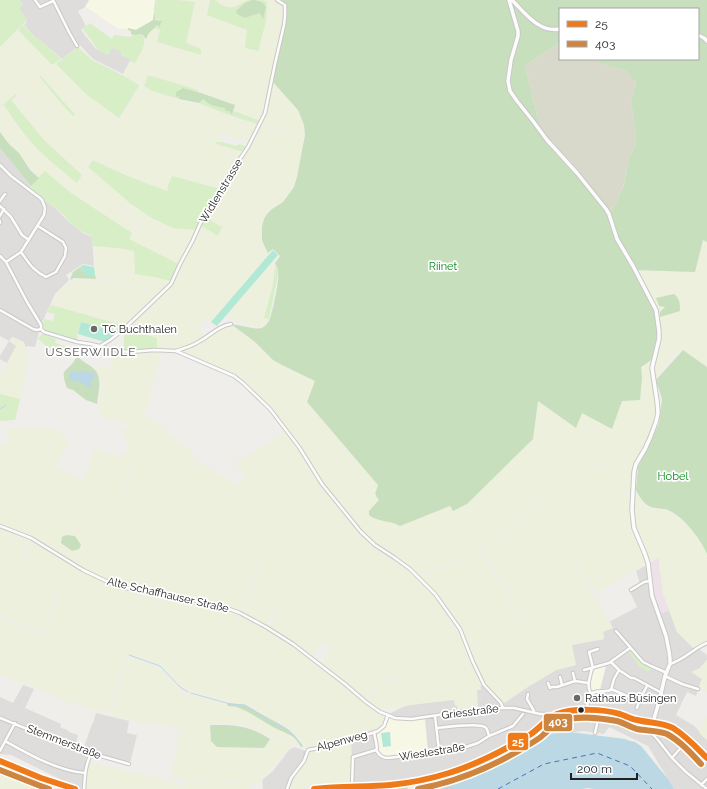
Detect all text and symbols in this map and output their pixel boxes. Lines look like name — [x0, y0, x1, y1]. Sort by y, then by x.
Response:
legend — [559, 8, 699, 60]
text: 25 — [595, 17, 608, 31]
text: 403 — [595, 37, 615, 51]
street label: Widlenstrasse — [197, 156, 246, 225]
park label: Riinet — [429, 260, 458, 273]
place label: TC Buchthalen — [102, 323, 177, 336]
marker: TC Buchthalen — [89, 324, 99, 334]
district label: USSERWIIDLE — [46, 345, 136, 359]
park label: Hobel — [658, 470, 688, 483]
street label: Alte Schaffhauser Straße — [106, 575, 231, 615]
place label: Rathaus Büsingen — [585, 692, 676, 705]
marker: Rathaus Büsingen — [572, 693, 582, 703]
street label: Griesstraße — [441, 702, 500, 722]
unlabelled marker — [576, 705, 586, 715]
line badge: 403 — [543, 713, 573, 732]
text: 403 — [548, 716, 568, 729]
street label: Stemmerstraße — [25, 722, 103, 762]
street label: Alpenweg — [315, 728, 369, 754]
line badge: 25 — [507, 732, 529, 751]
text: 25 — [512, 736, 524, 749]
street label: Wieslestraße — [398, 740, 466, 764]
scale bar — [571, 755, 637, 781]
text: 200 m — [577, 762, 612, 776]

